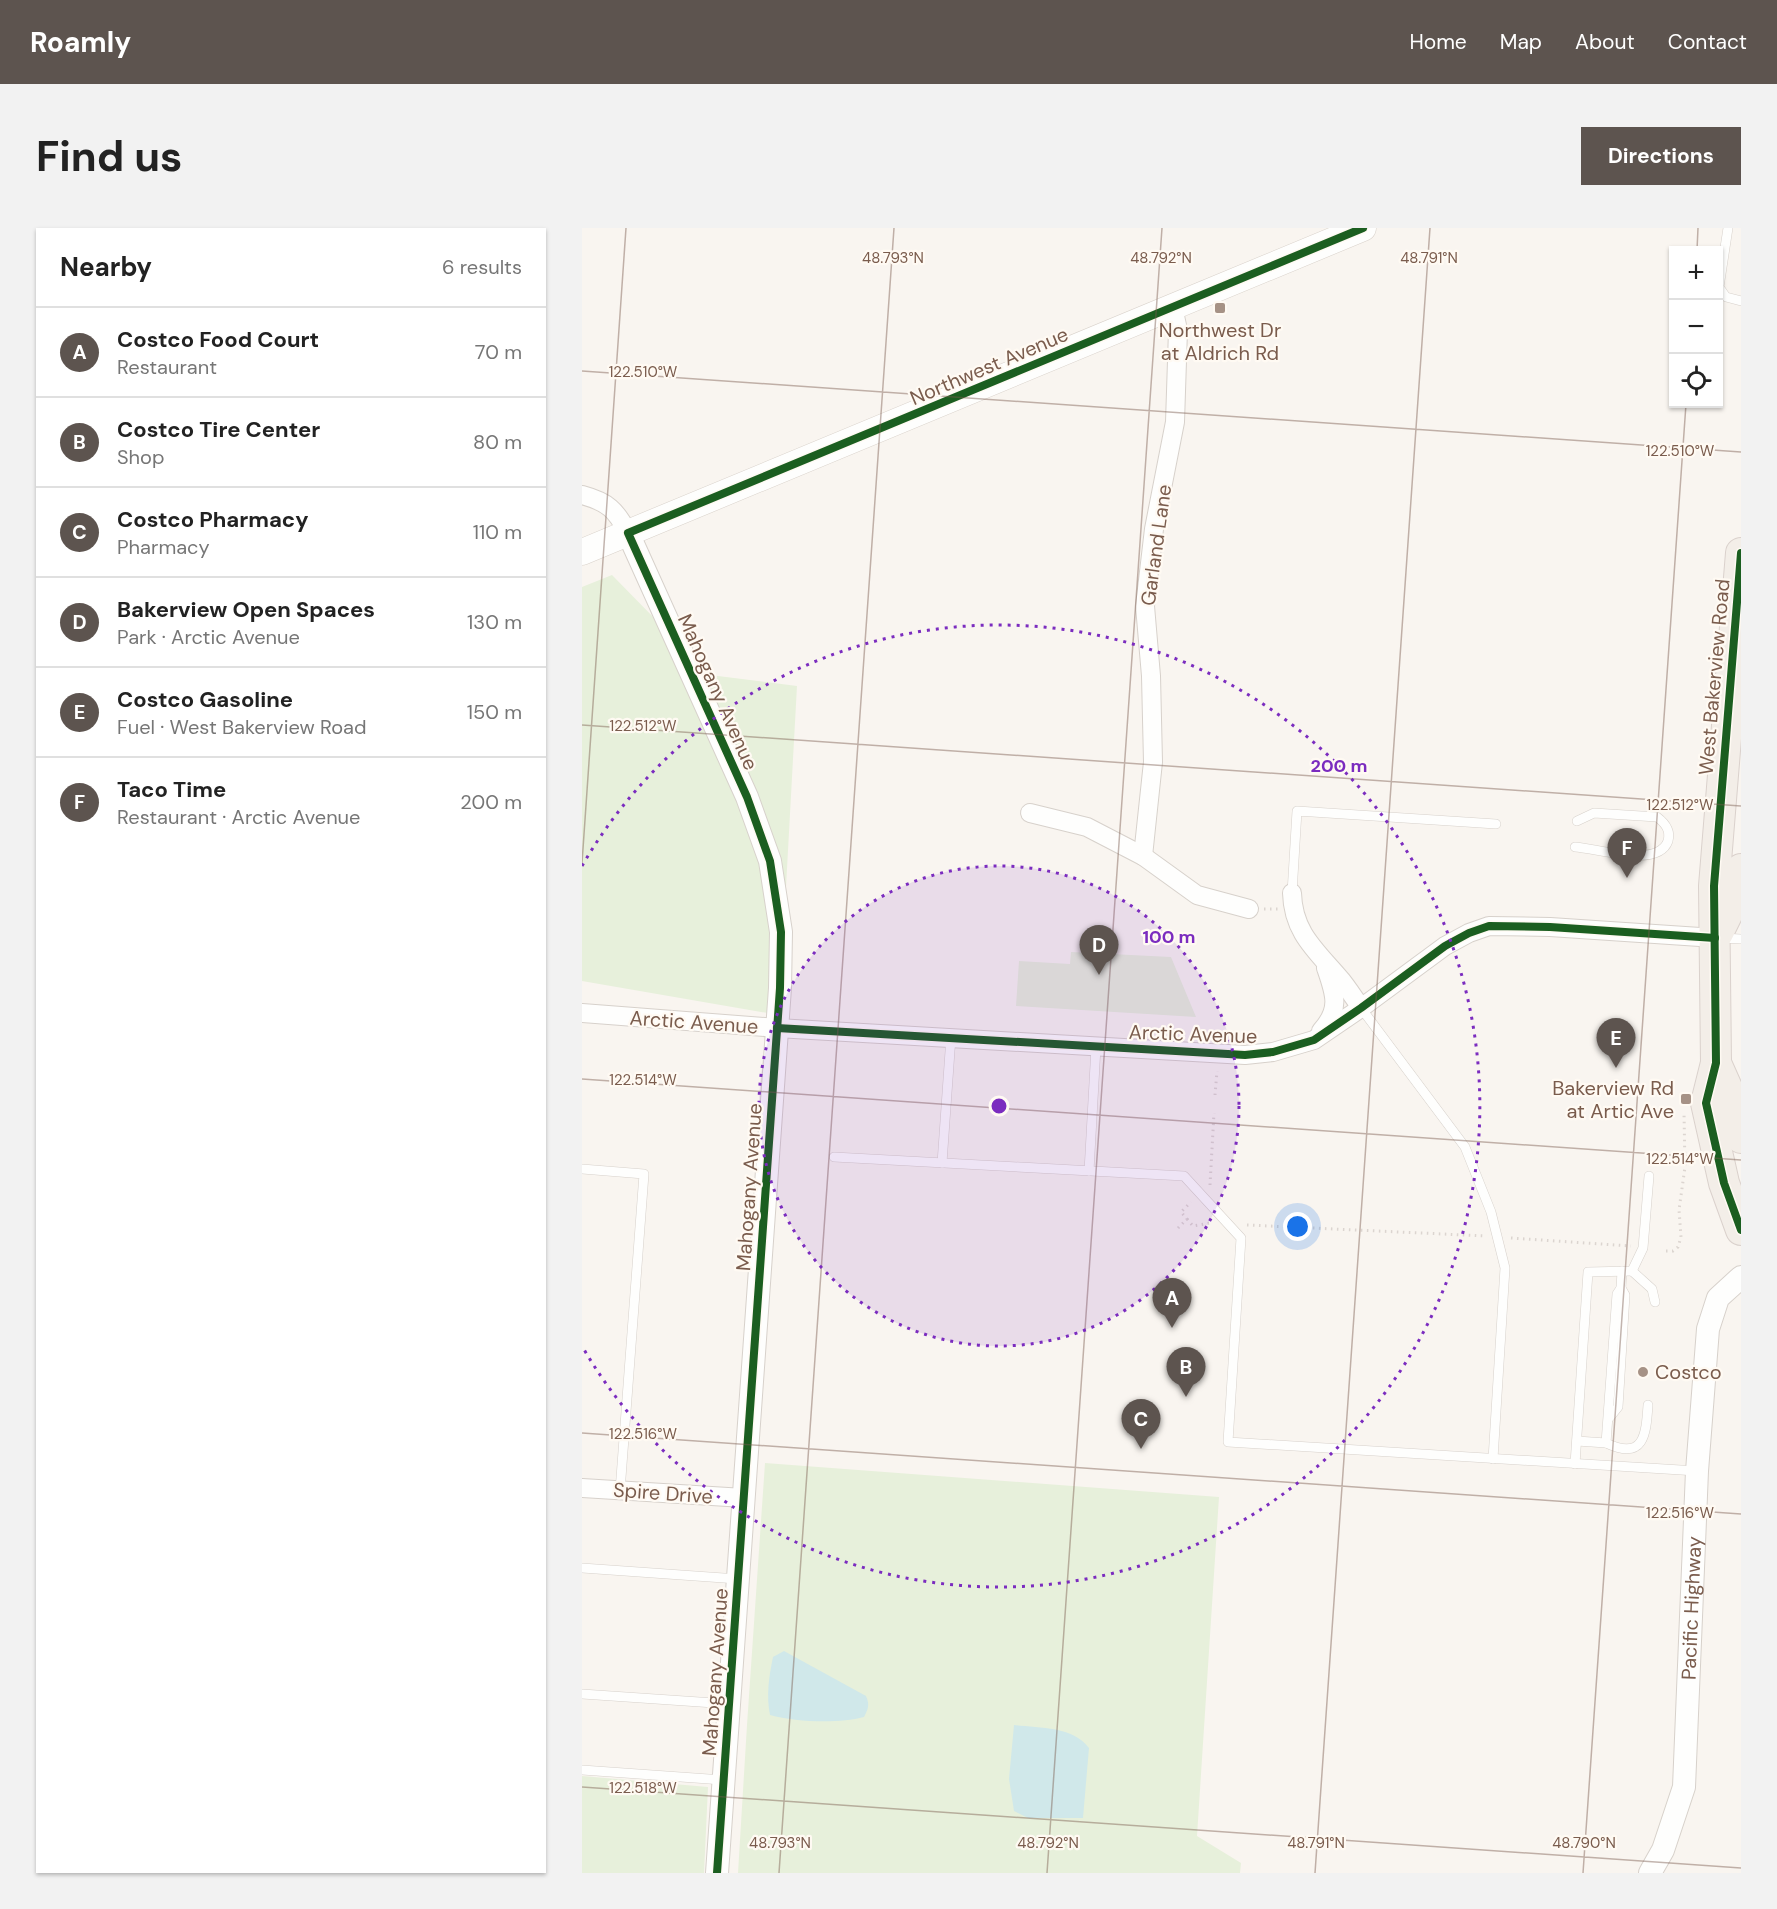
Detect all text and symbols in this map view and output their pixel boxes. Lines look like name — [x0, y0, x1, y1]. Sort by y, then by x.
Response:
text: Roamly — [30, 24, 131, 61]
text: Home — [1409, 28, 1467, 56]
text: Map — [1500, 28, 1542, 56]
text: About — [1575, 28, 1635, 56]
text: Contact — [1668, 28, 1747, 56]
button: Directions — [1581, 127, 1741, 185]
text: Find us — [36, 129, 182, 184]
map controls — [1669, 246, 1723, 408]
button: + — [1669, 246, 1723, 300]
text: 48.793°N — [862, 248, 924, 268]
text: 48.792°N — [1130, 248, 1192, 268]
text: 48.791°N — [1400, 248, 1458, 268]
text: Nearby — [60, 250, 152, 284]
text: 6 results — [442, 254, 522, 280]
button: − — [1669, 300, 1723, 354]
marker: Northwest Dr at Aldrich Rd — [1213, 301, 1227, 315]
place label: Northwest Dr at Aldrich Rd — [1159, 317, 1281, 366]
street label: Northwest Avenue — [906, 321, 1072, 411]
text: Costco Food Court — [117, 325, 319, 354]
text: A — [72, 339, 87, 365]
text: 70 m — [475, 339, 522, 365]
text: Restaurant — [117, 354, 217, 380]
button: locate — [1669, 354, 1723, 408]
text: 122.510°W — [609, 362, 678, 382]
text: Costco Tire Center — [117, 415, 320, 444]
text: B — [73, 429, 86, 455]
text: 80 m — [473, 429, 522, 455]
text: 122.510°W — [1646, 441, 1715, 461]
text: Shop — [117, 444, 164, 470]
street label: Garland Lane — [1135, 483, 1177, 607]
text: Costco Pharmacy — [117, 505, 308, 534]
text: C — [72, 519, 87, 545]
text: 110 m — [473, 519, 522, 545]
text: Pharmacy — [117, 534, 210, 560]
street label: West Bakerview Road — [1692, 578, 1736, 776]
text: Bakerview Open Spaces — [117, 595, 375, 624]
text: D — [72, 609, 87, 635]
text: 130 m — [467, 609, 522, 635]
street label: Mahogany Avenue — [672, 610, 764, 774]
text: Park · Arctic Avenue — [117, 624, 300, 650]
text: Costco Gasoline — [117, 685, 293, 714]
text: E — [74, 699, 85, 725]
text: 150 m — [467, 699, 522, 725]
text: Fuel · West Bakerview Road — [117, 714, 367, 740]
text: 122.512°W — [609, 716, 677, 736]
text: 200 m — [1311, 754, 1367, 778]
text: Taco Time — [117, 775, 226, 804]
text: F — [74, 789, 85, 815]
text: 200 m — [460, 789, 522, 815]
text: 122.512°W — [1646, 795, 1714, 815]
text: Restaurant · Arctic Avenue — [117, 804, 360, 830]
pin: F — [1608, 828, 1646, 878]
text: 100 m — [1142, 925, 1196, 949]
pin: D — [1080, 926, 1118, 975]
street label: Arctic Avenue — [629, 1005, 759, 1039]
pin: E — [1596, 1018, 1636, 1068]
street label: Arctic Avenue — [1128, 1019, 1258, 1049]
text: 122.514°W — [609, 1070, 677, 1090]
place label: Bakerview Rd at Artic Ave — [1552, 1075, 1674, 1124]
marker: Bakerview Rd at Artic Ave — [1679, 1092, 1693, 1106]
centre of rings — [989, 1096, 1009, 1116]
street label: Mahogany Avenue — [730, 1102, 768, 1272]
text: 122.514°W — [1646, 1149, 1714, 1169]
your location — [1283, 1212, 1312, 1241]
pin: A — [1152, 1278, 1192, 1328]
pin: B — [1166, 1348, 1206, 1397]
place label: Costco — [1655, 1359, 1722, 1385]
marker: Costco — [1636, 1365, 1650, 1379]
pin: C — [1122, 1400, 1160, 1449]
text: 122.516°W — [609, 1424, 677, 1444]
street label: Spire Drive — [612, 1477, 714, 1509]
text: 122.516°W — [1646, 1503, 1714, 1523]
street label: Pacific Highway — [1675, 1535, 1707, 1680]
street label: Mahogany Avenue — [696, 1587, 734, 1757]
text: 122.518°W — [609, 1778, 677, 1798]
text: 48.793°N — [749, 1833, 811, 1853]
text: 48.792°N — [1017, 1833, 1079, 1853]
text: 48.791°N — [1287, 1833, 1345, 1853]
text: 48.790°N — [1552, 1833, 1616, 1853]

